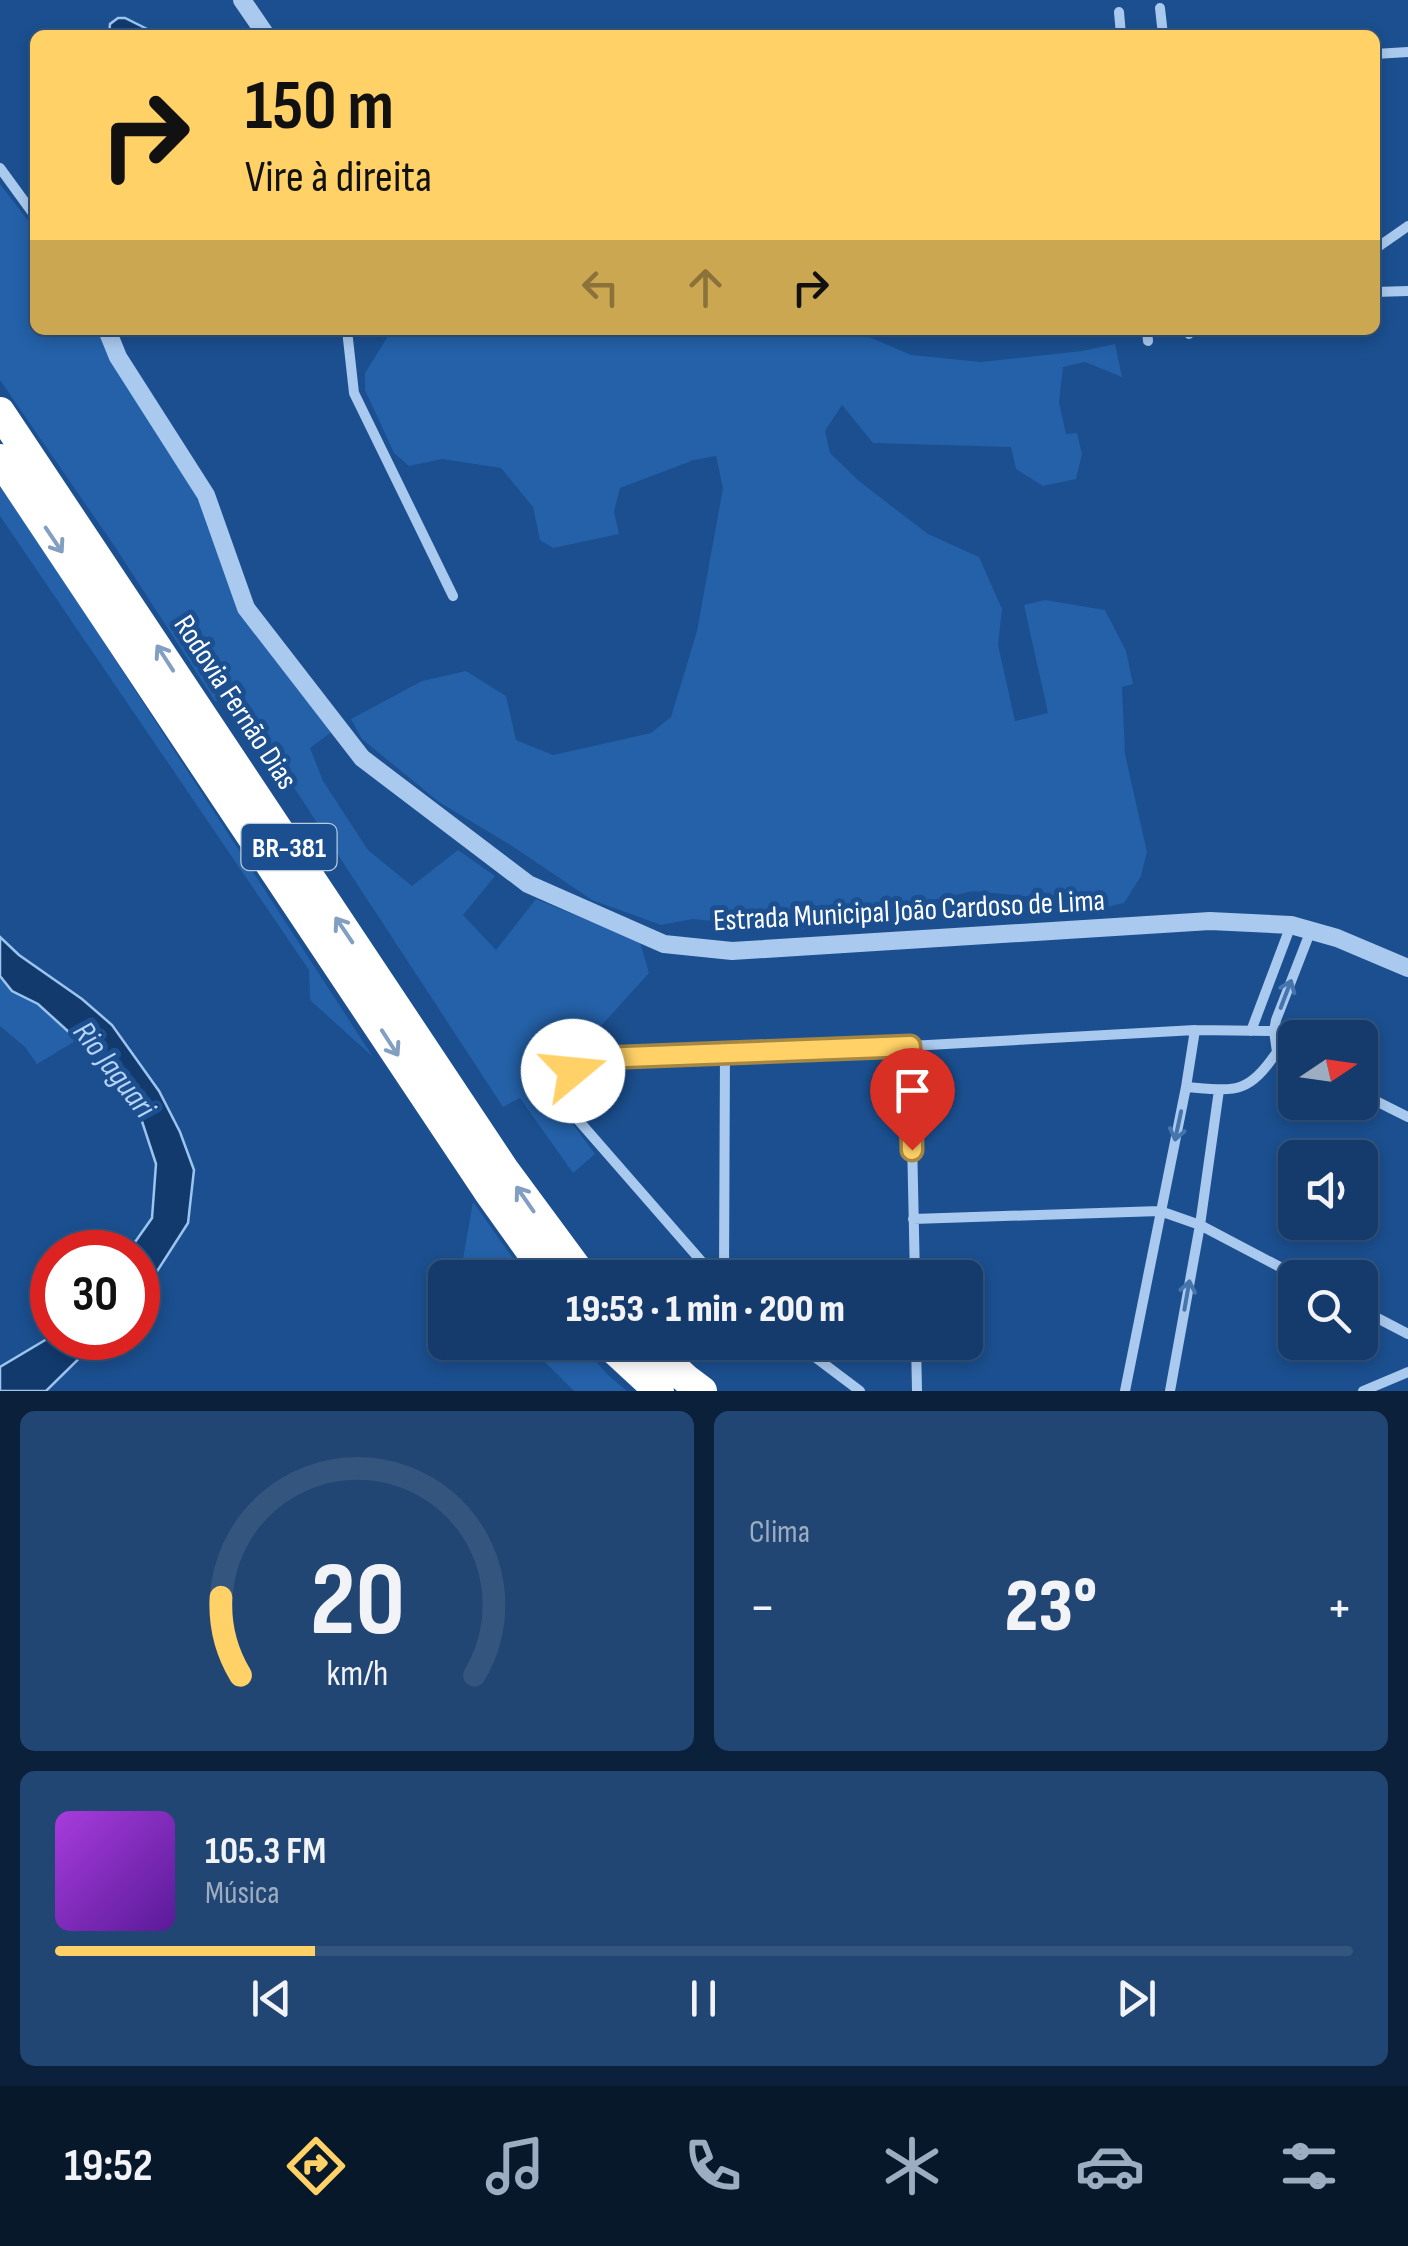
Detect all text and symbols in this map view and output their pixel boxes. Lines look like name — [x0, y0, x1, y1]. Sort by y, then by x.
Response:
text: 150 m — [245, 65, 394, 149]
icon: right — [80, 70, 210, 200]
text: Vire à direita — [245, 150, 432, 205]
icon: left — [573, 260, 628, 315]
icon: ahead — [678, 260, 733, 315]
icon: right — [783, 260, 838, 315]
one-way arrow — [44, 526, 65, 554]
street label: Rodovia Fernão Dias — [166, 609, 305, 796]
one-way arrow — [155, 645, 176, 673]
road number: BR-381 — [242, 824, 336, 870]
street label: Estrada Municipal João Cardoso de Lima — [712, 883, 1106, 939]
one-way arrow — [334, 916, 355, 944]
one-way arrow — [1278, 979, 1296, 1010]
water label: Rio Jaguari — [64, 1014, 164, 1127]
position arrow — [521, 1019, 625, 1123]
north arrow — [1278, 1020, 1378, 1120]
map controls — [1278, 1020, 1378, 1360]
one-way arrow — [380, 1029, 401, 1057]
pin — [870, 1048, 955, 1151]
icon: arrive — [885, 1063, 940, 1118]
one-way arrow — [1168, 1109, 1187, 1141]
button: sound — [1278, 1140, 1378, 1240]
one-way arrow — [515, 1186, 536, 1214]
speed limit sign: 30 — [30, 1230, 160, 1360]
button: search — [1278, 1260, 1378, 1360]
one-way arrow — [1178, 1279, 1197, 1312]
text: 19:53 · 1 min · 200 m — [566, 1287, 845, 1332]
text: Clima — [749, 1513, 810, 1552]
text: 20 — [309, 1539, 405, 1664]
text: 23° — [1005, 1562, 1097, 1653]
text: − — [749, 1575, 776, 1642]
text: + — [1326, 1575, 1353, 1642]
text: km/h — [326, 1653, 388, 1696]
text: 105.3 FM — [205, 1829, 326, 1874]
text: Música — [205, 1874, 280, 1913]
icon: previous — [244, 1971, 299, 2026]
icon: pause — [676, 1971, 731, 2026]
icon: next — [1109, 1971, 1164, 2026]
icon: directions — [281, 2131, 351, 2201]
icon: music — [480, 2131, 550, 2201]
icon: phone — [678, 2131, 748, 2201]
icon: climate — [877, 2131, 947, 2201]
icon: car — [1075, 2131, 1145, 2201]
icon: filters — [1274, 2131, 1344, 2201]
text: 19:52 — [64, 2139, 153, 2194]

